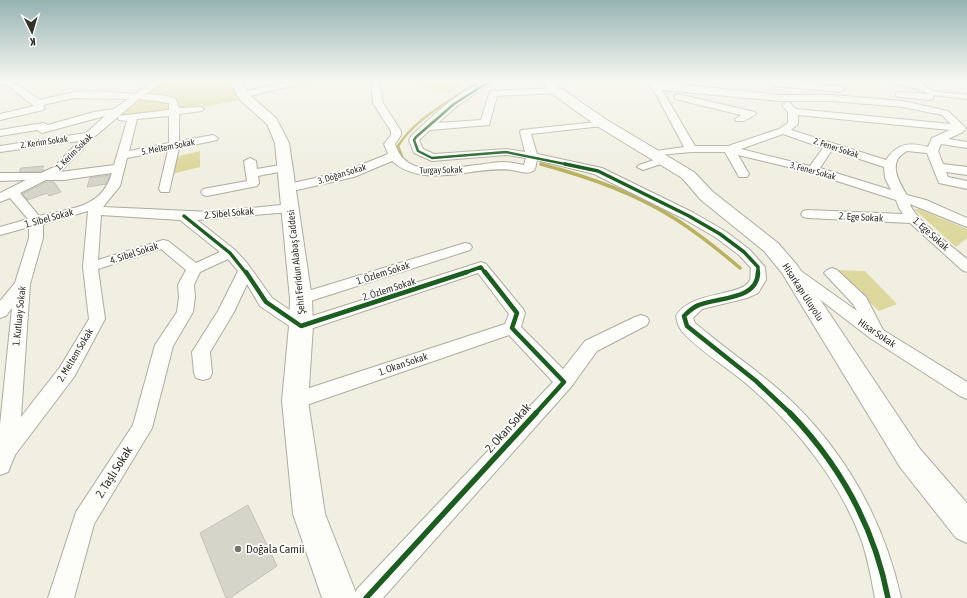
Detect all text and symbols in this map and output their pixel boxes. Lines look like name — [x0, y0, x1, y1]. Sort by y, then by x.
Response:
north arrow — [12, 12, 52, 52]
text: K — [29, 36, 36, 48]
street label: 1. Kerim Sokak — [54, 131, 95, 172]
street label: 2. Kerim Sokak — [20, 134, 68, 150]
street label: 2. Fener Sokak — [812, 136, 860, 160]
street label: 5. Meltem Sokak — [141, 137, 195, 157]
street label: 3. Fener Sokak — [789, 160, 837, 182]
street label: 3. Doğan Sokak — [317, 162, 367, 186]
street label: Turgay Sokak — [419, 165, 463, 175]
street label: 2. Sibel Sokak — [204, 205, 255, 221]
street label: 1. Sibel Sokak — [23, 206, 75, 230]
street label: Şehit Feridun Alabaş Caddesi — [285, 209, 307, 315]
street label: 2. Ege Sokak — [839, 210, 884, 224]
street label: 1. Ege Sokak — [911, 215, 952, 253]
street label: 4. Sibel Sokak — [109, 240, 160, 266]
street label: 1. Özlem Sokak — [355, 259, 412, 287]
street label: Hisarkapı Uluyolu — [780, 261, 826, 323]
street label: 2. Özlem Sokak — [361, 275, 418, 303]
street label: 1. Kutluay Sokak — [10, 285, 28, 347]
street label: Hisar Sokak — [856, 316, 898, 350]
street label: 2. Meltem Sokak — [55, 326, 95, 384]
street label: 1. Okan Sokak — [377, 350, 430, 378]
street label: 2. Okan Sokak — [482, 400, 534, 456]
street label: 2. Taşlı Sokak — [93, 443, 136, 500]
place label: Doğala Camii — [246, 542, 304, 556]
marker: Doğala Camii — [233, 544, 243, 554]

